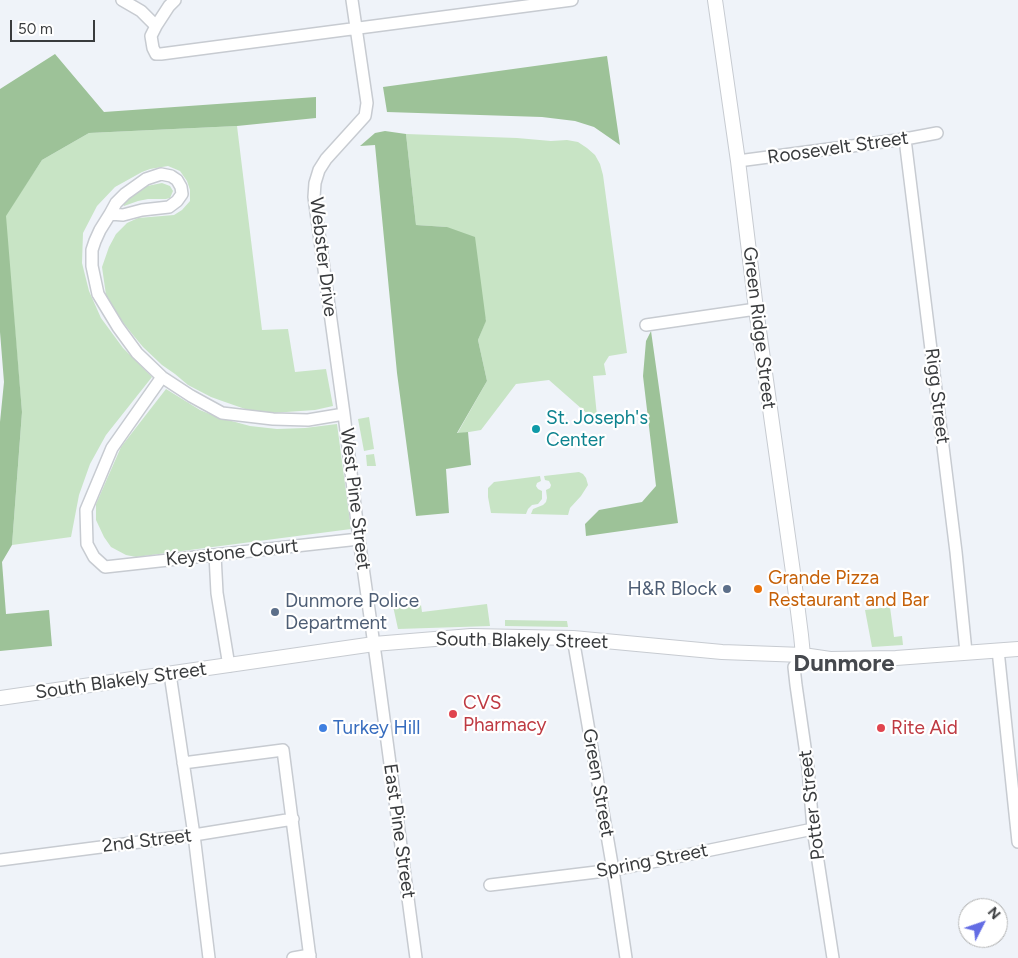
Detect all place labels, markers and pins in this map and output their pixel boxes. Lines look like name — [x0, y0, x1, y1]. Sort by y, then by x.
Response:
place label: St. Joseph's Center — [546, 407, 648, 451]
marker: St. Joseph's Center — [530, 423, 542, 435]
place label: Grande Pizza Restaurant and Bar — [768, 567, 929, 611]
place label: H&R Block — [628, 578, 717, 600]
marker: H&R Block — [721, 583, 733, 595]
marker: Grande Pizza Restaurant and Bar — [752, 583, 764, 595]
place label: Dunmore Police Department — [285, 590, 419, 634]
marker: Dunmore Police Department — [269, 606, 281, 618]
place label: CVS Pharmacy — [463, 692, 547, 736]
marker: CVS Pharmacy — [447, 708, 459, 720]
place label: Turkey Hill — [333, 717, 420, 739]
place label: Rite Aid — [891, 717, 958, 739]
marker: Turkey Hill — [317, 722, 329, 734]
marker: Rite Aid — [875, 722, 887, 734]

